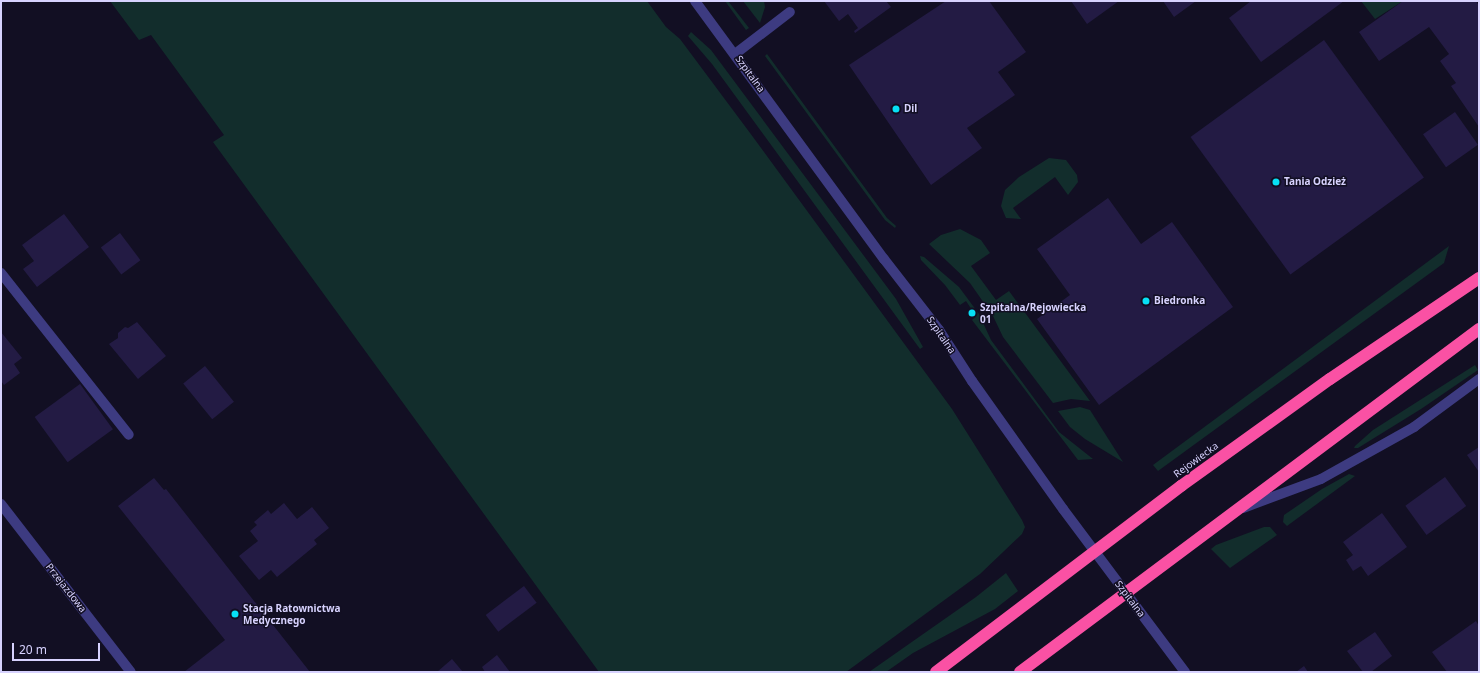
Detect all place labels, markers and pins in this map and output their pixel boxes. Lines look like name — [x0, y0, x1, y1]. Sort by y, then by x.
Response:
place label: Dil — [904, 103, 917, 115]
marker: Dil — [891, 104, 901, 114]
place label: Tania Odzież — [1284, 176, 1346, 188]
marker: Tania Odzież — [1271, 177, 1281, 187]
place label: Biedronka — [1154, 295, 1205, 307]
marker: Biedronka — [1141, 296, 1151, 306]
place label: Szpitalna/Rejowiecka 01 — [980, 301, 1086, 324]
marker: Szpitalna/Rejowiecka 01 — [967, 308, 977, 318]
place label: Stacja Ratownictwa Medycznego — [243, 602, 341, 626]
marker: Stacja Ratownictwa Medycznego — [230, 609, 240, 619]

